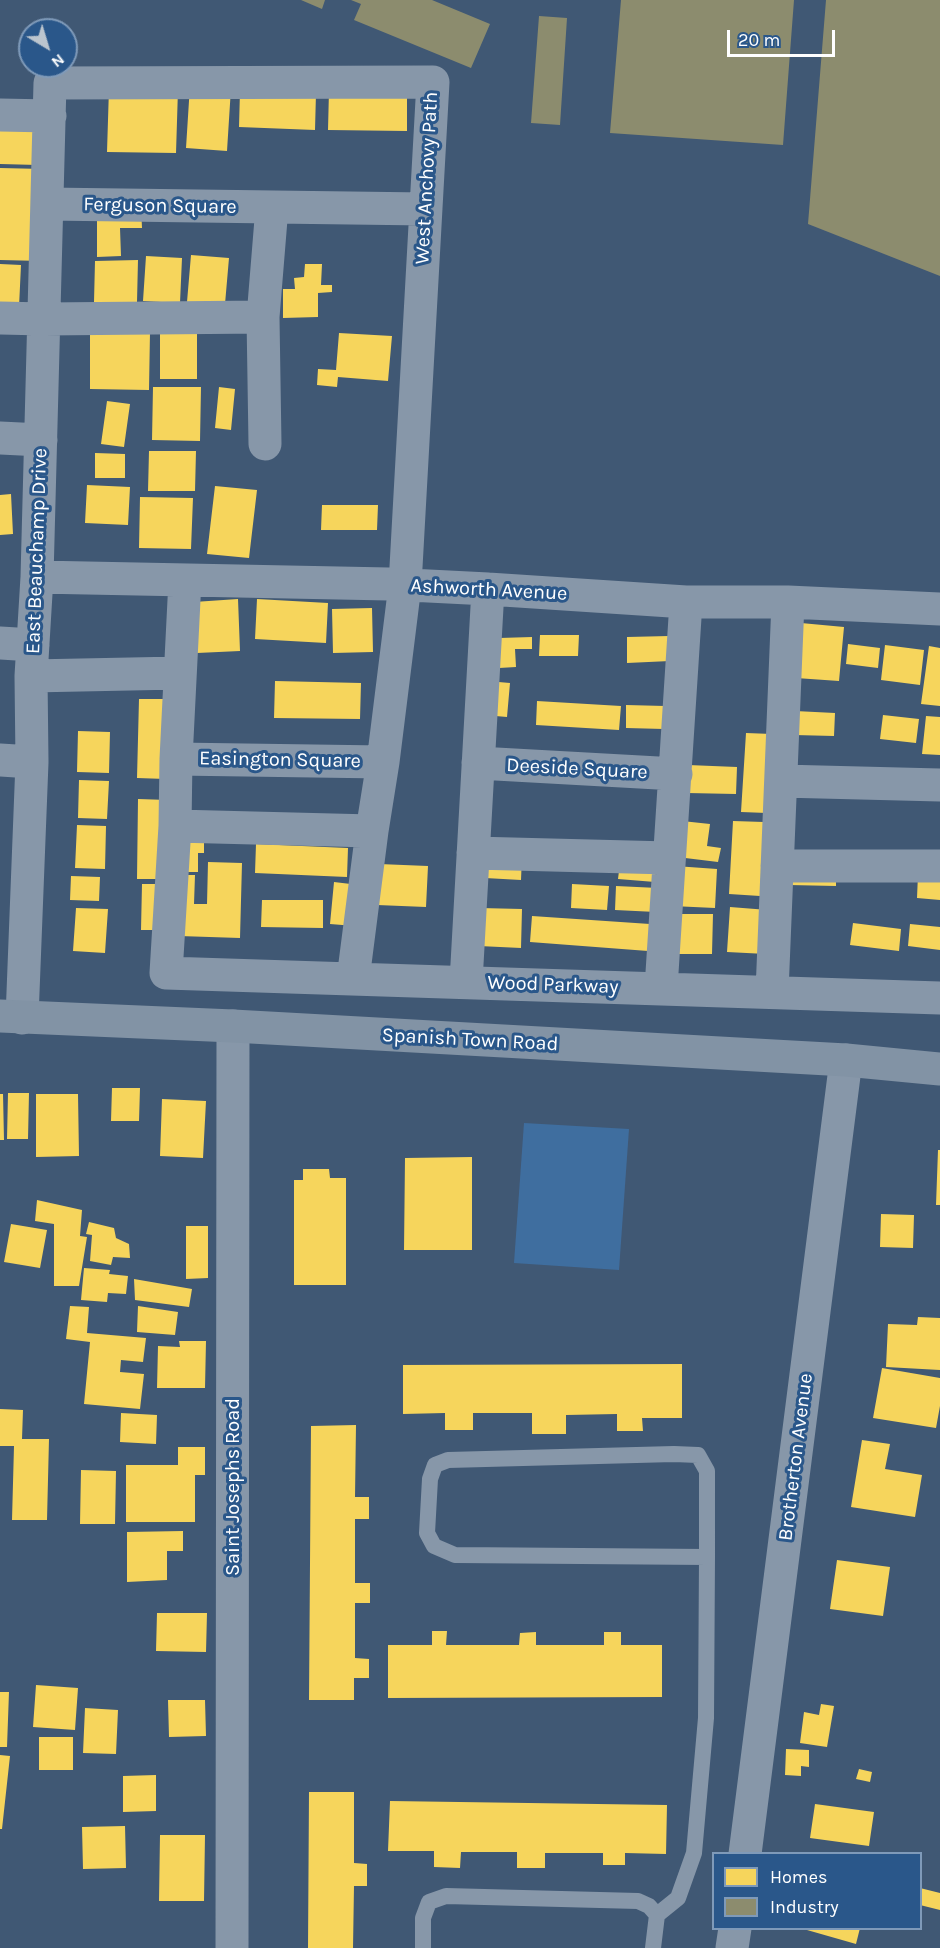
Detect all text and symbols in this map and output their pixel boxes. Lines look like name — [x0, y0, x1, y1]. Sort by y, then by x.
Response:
north arrow — [18, 18, 78, 78]
scale bar — [730, 18, 838, 56]
text: 20 m — [738, 29, 780, 51]
text: N — [48, 50, 69, 72]
street label: West Anchovy Path — [410, 91, 444, 265]
street label: Ferguson Square — [83, 193, 237, 219]
street label: East Beauchamp Drive — [21, 448, 53, 654]
street label: Ashworth Avenue — [410, 574, 568, 606]
street label: Easington Square — [199, 747, 361, 773]
street label: Deeside Square — [506, 753, 648, 785]
street label: Wood Parkway — [487, 971, 619, 999]
street label: Spanish Town Road — [381, 1023, 559, 1057]
street label: Brotherton Avenue — [774, 1372, 818, 1542]
street label: Saint Josephs Road — [221, 1398, 245, 1576]
legend — [712, 1852, 922, 1930]
text: Homes — [770, 1866, 827, 1888]
text: Industry — [770, 1896, 839, 1918]

